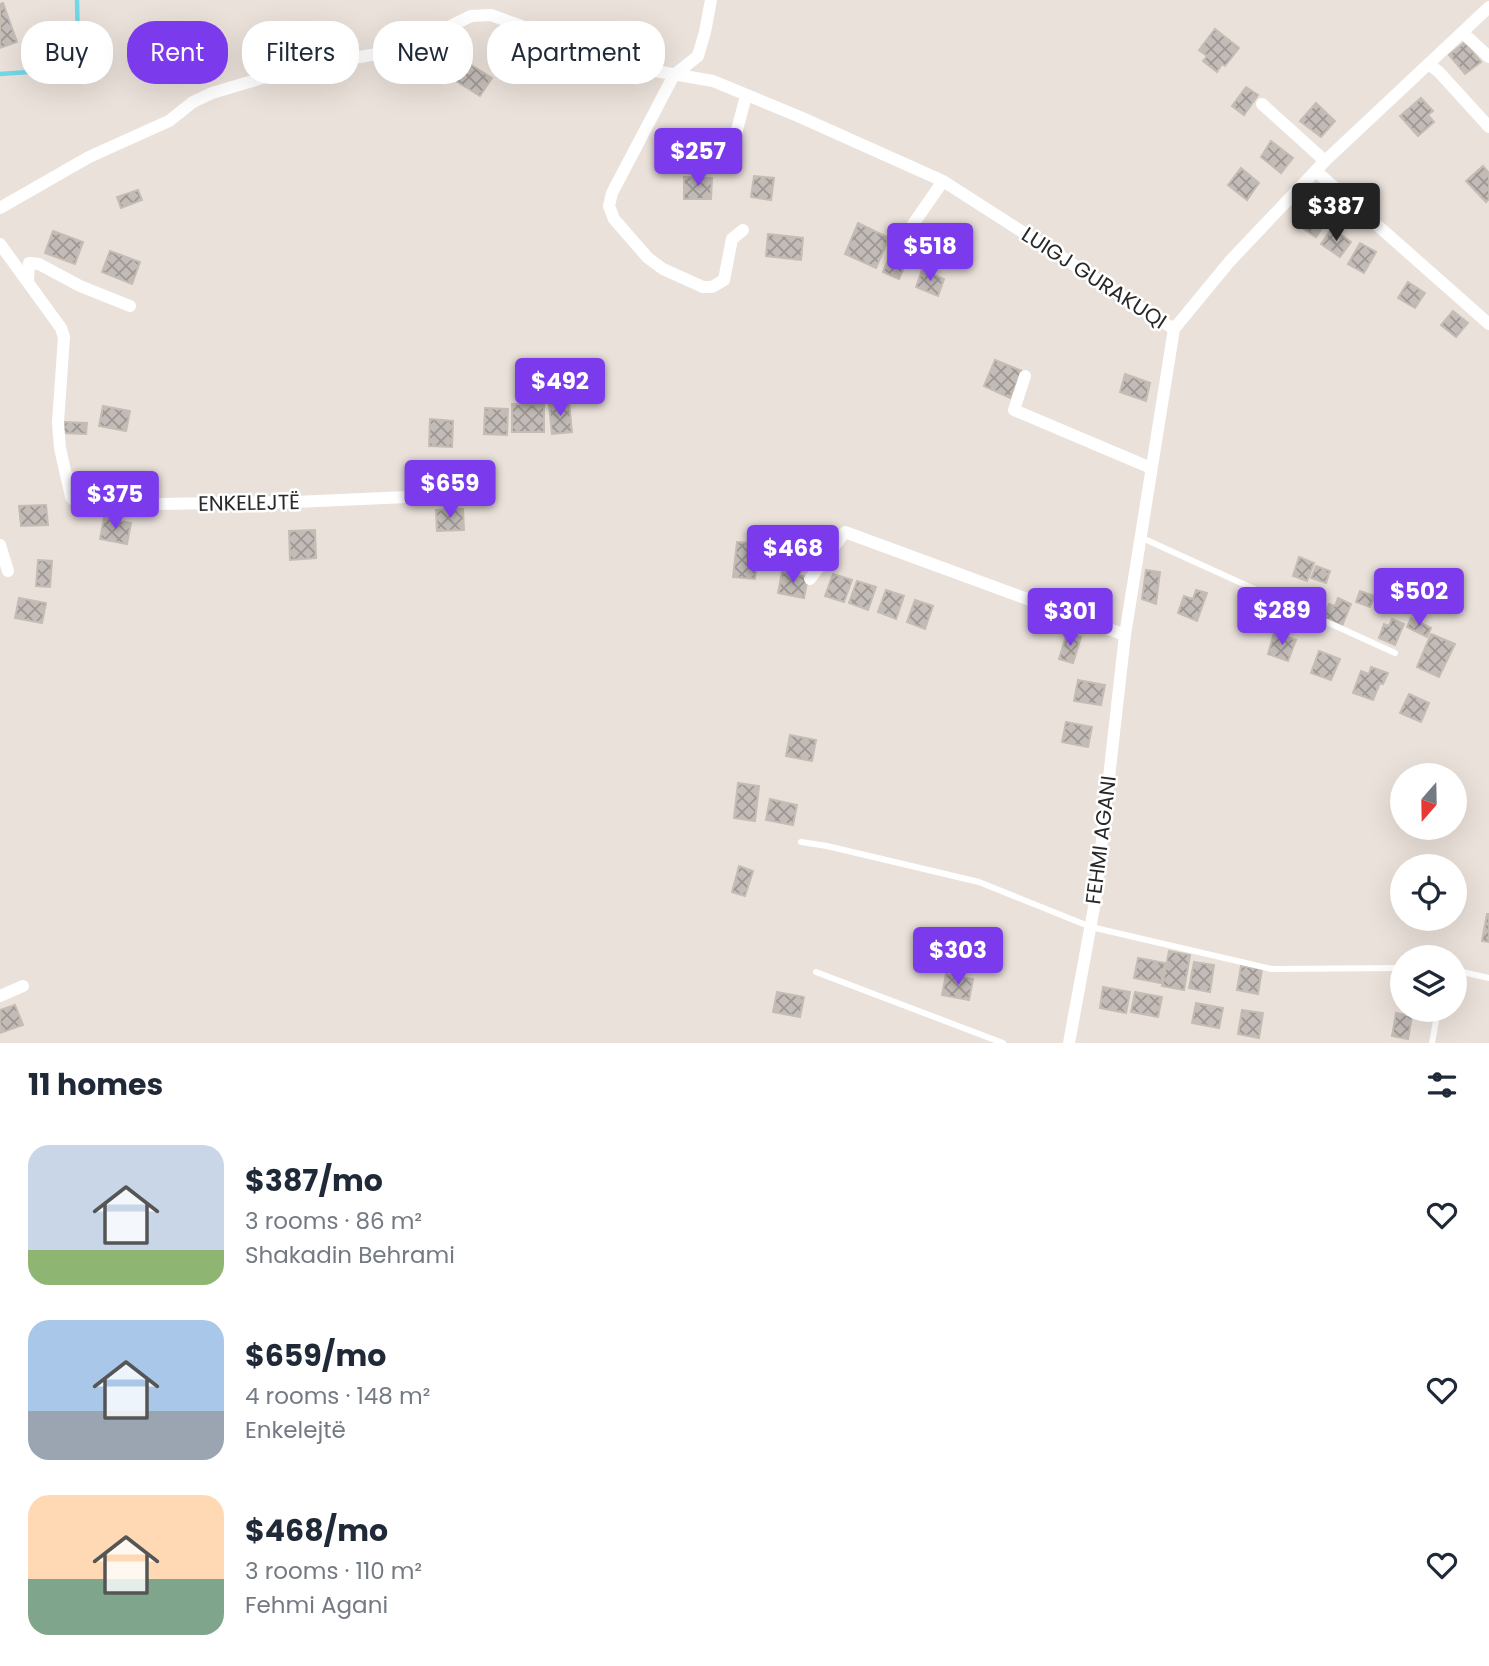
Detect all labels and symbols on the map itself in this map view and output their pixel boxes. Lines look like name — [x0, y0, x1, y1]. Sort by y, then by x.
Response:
pin: $257 — [657, 128, 739, 188]
pin: $387 — [1295, 184, 1377, 243]
street label: LUIGJ GURAKUQI — [1016, 220, 1172, 335]
pin: $518 — [889, 224, 971, 283]
pin: $492 — [519, 358, 601, 418]
pin: $659 — [409, 461, 491, 520]
pin: $375 — [74, 472, 156, 531]
street label: ENKELEJTË — [198, 487, 300, 518]
pin: $468 — [752, 526, 834, 585]
pin: $502 — [1378, 568, 1460, 628]
pin: $301 — [1029, 588, 1111, 648]
pin: $289 — [1241, 588, 1323, 647]
north arrow — [1390, 763, 1466, 840]
street label: FEHMI AGANI — [1078, 774, 1123, 906]
pin: $303 — [917, 928, 999, 987]

